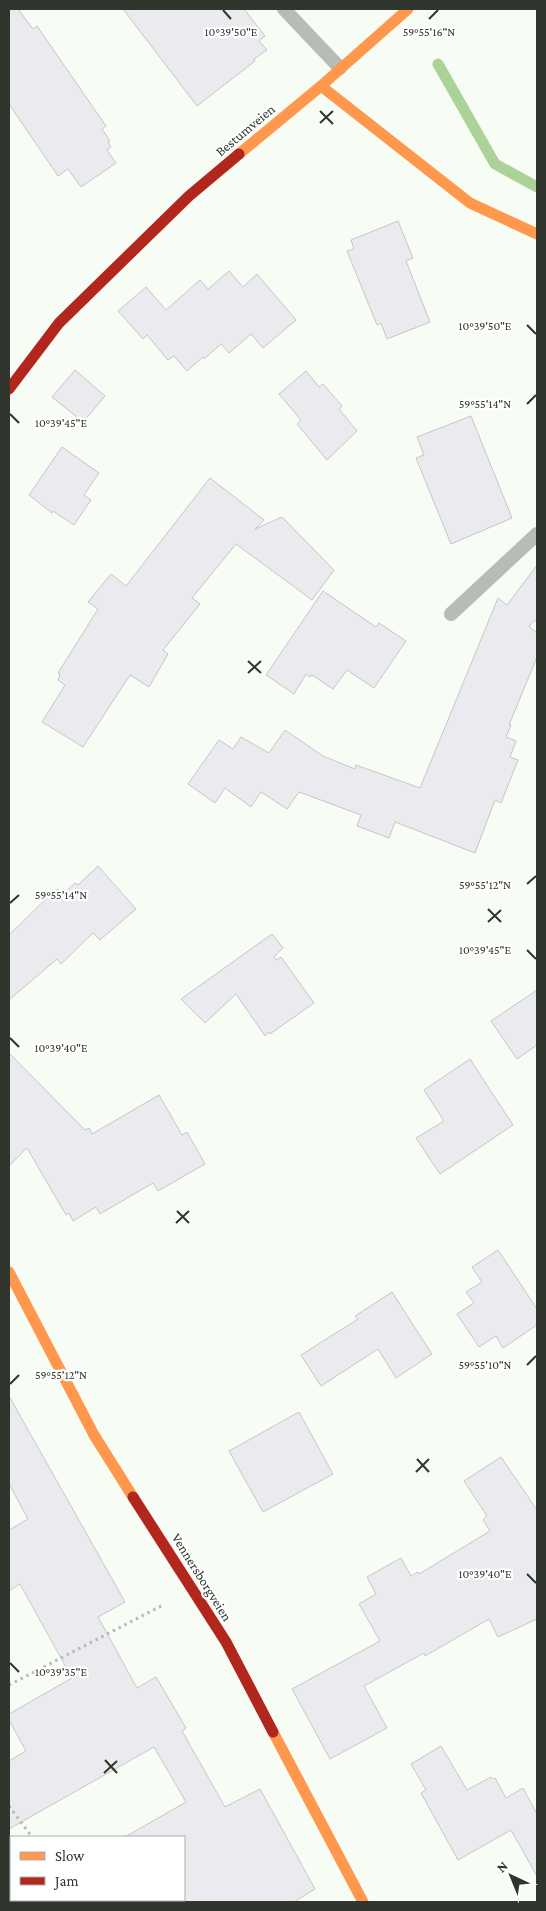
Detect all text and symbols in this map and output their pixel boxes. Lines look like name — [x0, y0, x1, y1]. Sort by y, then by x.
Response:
text: 10°39'50"E — [205, 25, 258, 39]
text: 59°55'16"N — [403, 25, 455, 39]
street label: Bestumveien — [212, 100, 278, 159]
text: 10°39'50"E — [459, 319, 512, 333]
text: 59°55'14"N — [459, 397, 511, 411]
text: 10°39'45"E — [35, 416, 87, 430]
text: 59°55'12"N — [459, 878, 511, 892]
text: 59°55'14"N — [35, 888, 87, 902]
text: 10°39'45"E — [459, 943, 511, 957]
text: 10°39'40"E — [35, 1041, 88, 1055]
text: 59°55'10"N — [458, 1358, 512, 1372]
text: 59°55'12"N — [35, 1368, 87, 1382]
street label: Vennersborgveien — [169, 1530, 236, 1624]
text: 10°39'40"E — [459, 1567, 512, 1581]
text: 10°39'35"E — [35, 1665, 87, 1679]
legend — [10, 1836, 185, 1901]
text: Slow — [55, 1848, 85, 1864]
north arrow — [486, 1851, 536, 1901]
text: N — [493, 1857, 511, 1876]
text: Jam — [53, 1873, 78, 1890]

